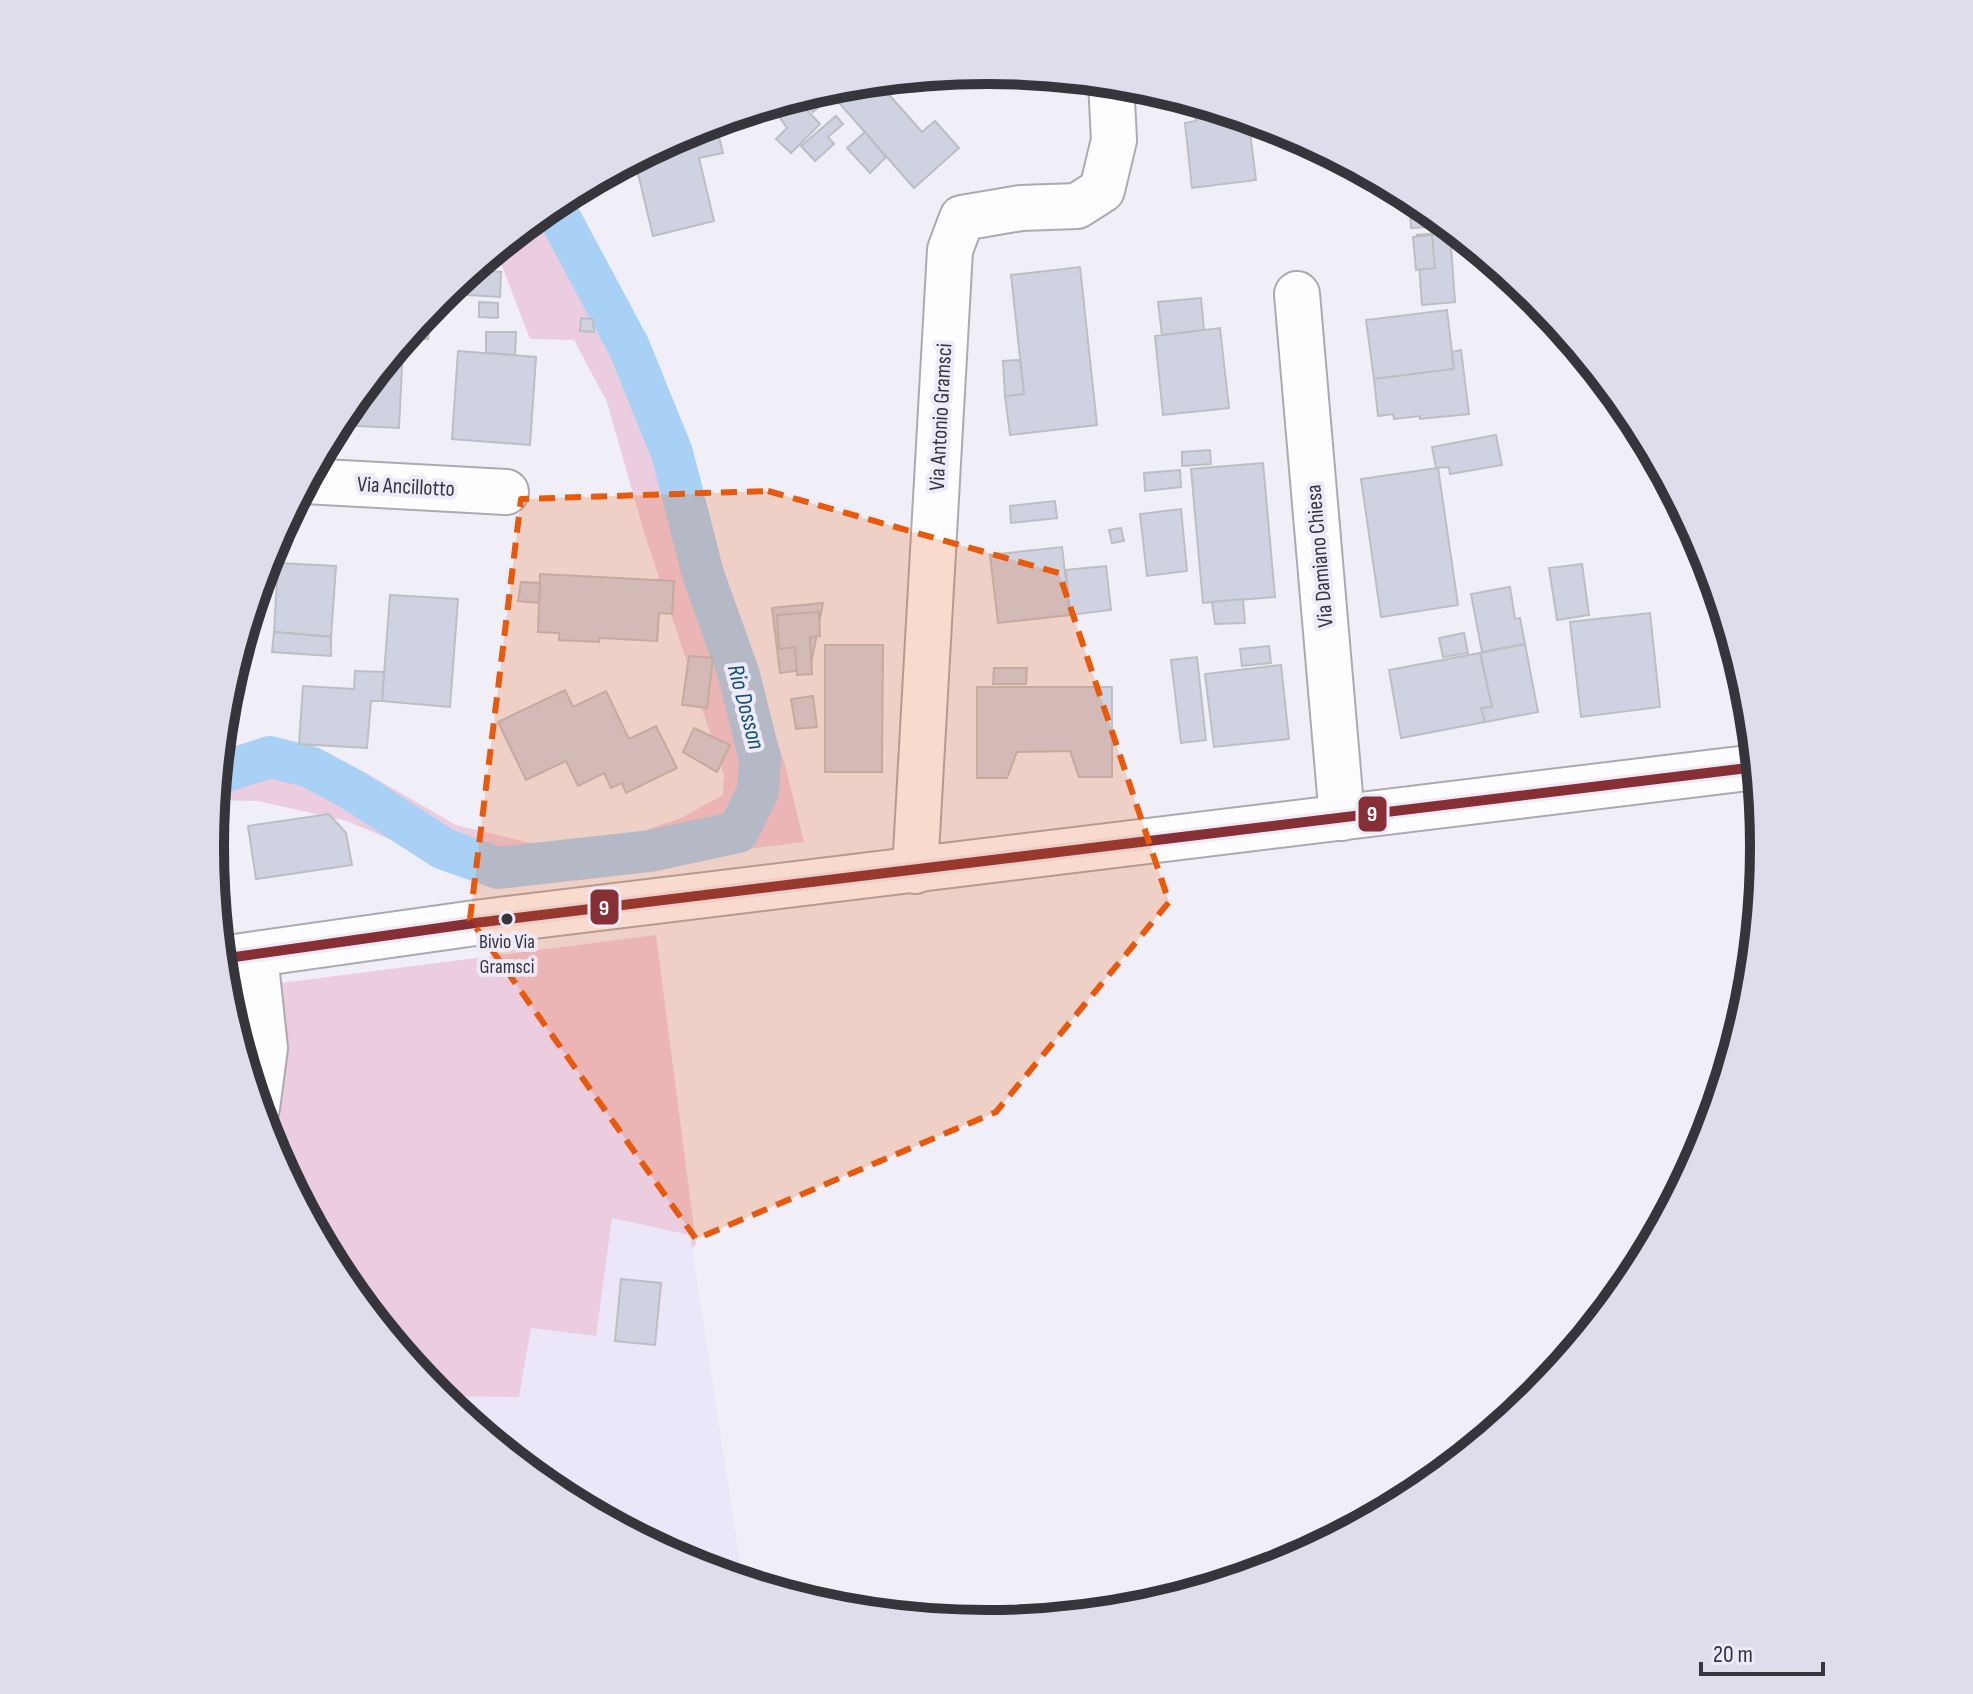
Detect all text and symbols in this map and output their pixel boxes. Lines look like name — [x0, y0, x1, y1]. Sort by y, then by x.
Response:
street label: Via Antonio Gramsci — [924, 343, 958, 491]
street label: Via Ancillotto — [356, 471, 456, 503]
street label: Via Damiano Chiesa — [1300, 484, 1340, 628]
water label: Rio Dosson — [721, 661, 771, 753]
line badge: 9 — [1357, 795, 1388, 833]
text: 9 — [1367, 801, 1377, 828]
line badge: 9 — [589, 888, 620, 926]
text: 9 — [599, 895, 609, 922]
marker: Bivio Via Gramsci — [499, 911, 515, 927]
place label: Bivio Via Gramsci — [479, 930, 535, 979]
scale bar — [1701, 1626, 1823, 1676]
text: 20 m — [1713, 1640, 1753, 1669]

